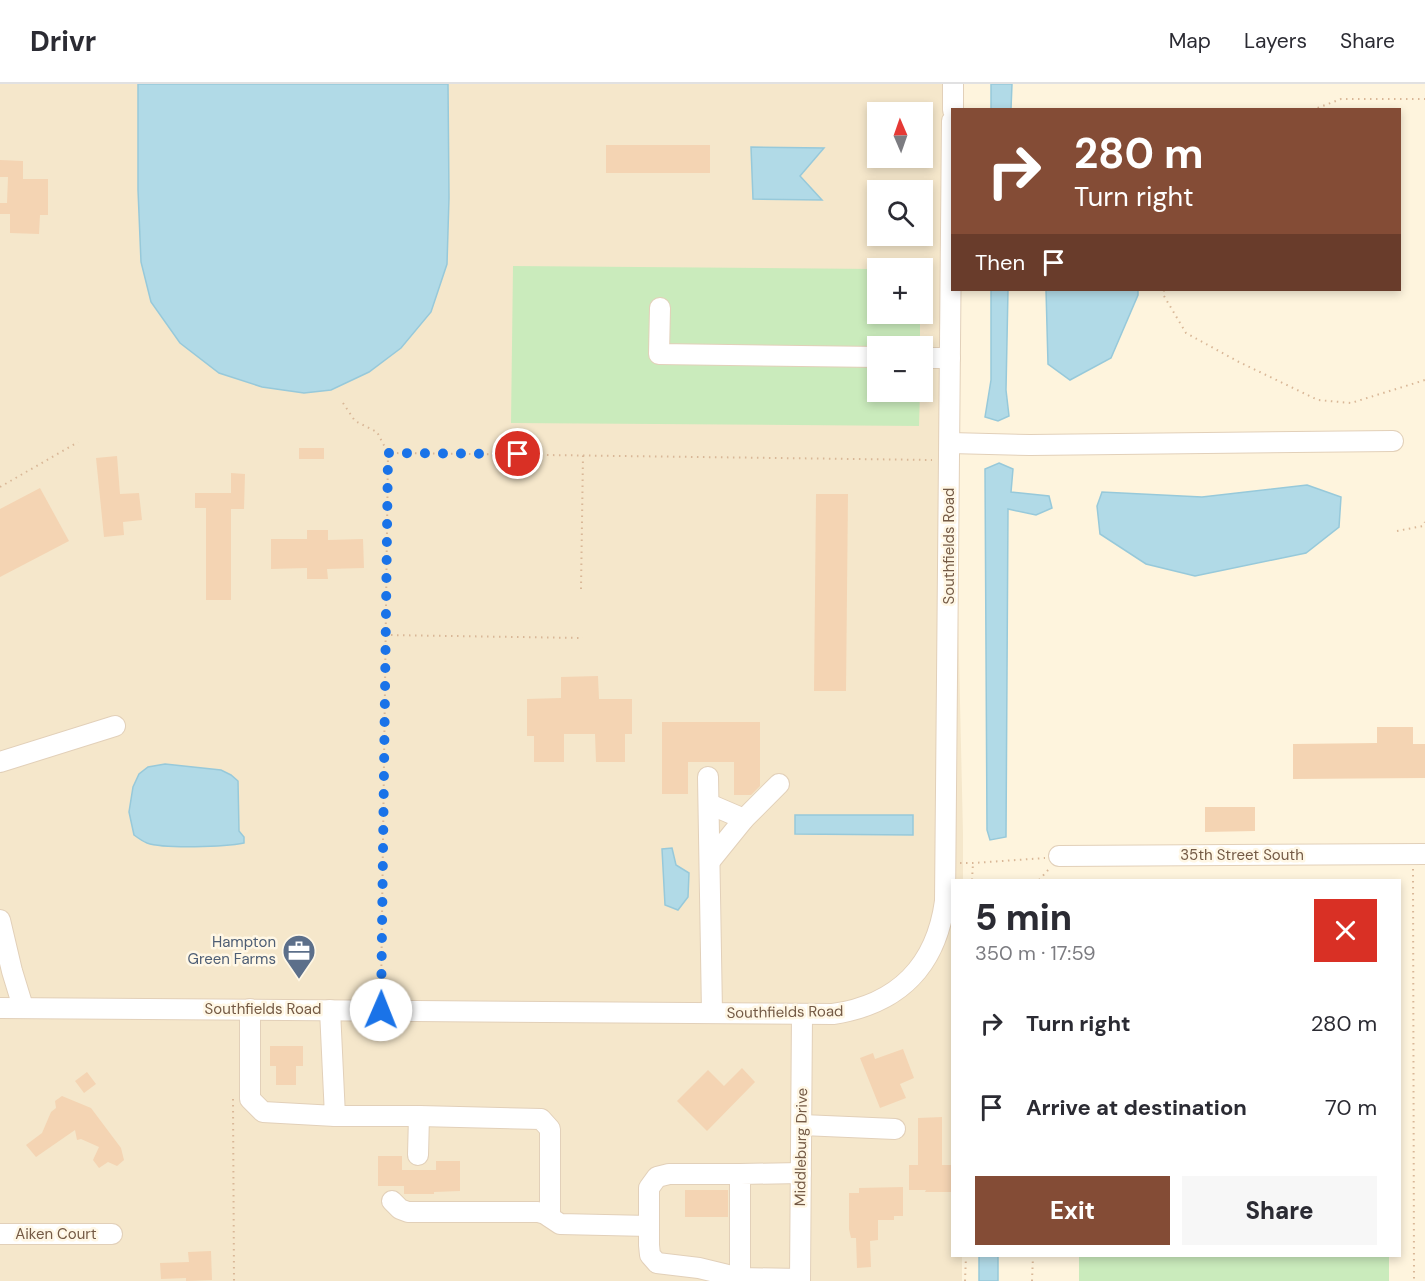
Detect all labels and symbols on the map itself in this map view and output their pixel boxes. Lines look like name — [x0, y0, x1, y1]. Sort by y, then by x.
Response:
north arrow — [867, 102, 933, 168]
pin — [492, 428, 543, 479]
street label: Southfields Road — [939, 488, 959, 604]
street label: 35th Street South — [1180, 845, 1304, 865]
place label: Hampton Green Farms — [188, 932, 276, 969]
office icon: Hampton Green Farms — [281, 933, 317, 980]
position arrow — [349, 978, 413, 1042]
street label: Southfields Road — [205, 999, 321, 1019]
street label: Southfields Road — [726, 1001, 844, 1023]
street label: Middleburg Drive — [790, 1088, 812, 1206]
street label: Aiken Court — [15, 1224, 97, 1244]

